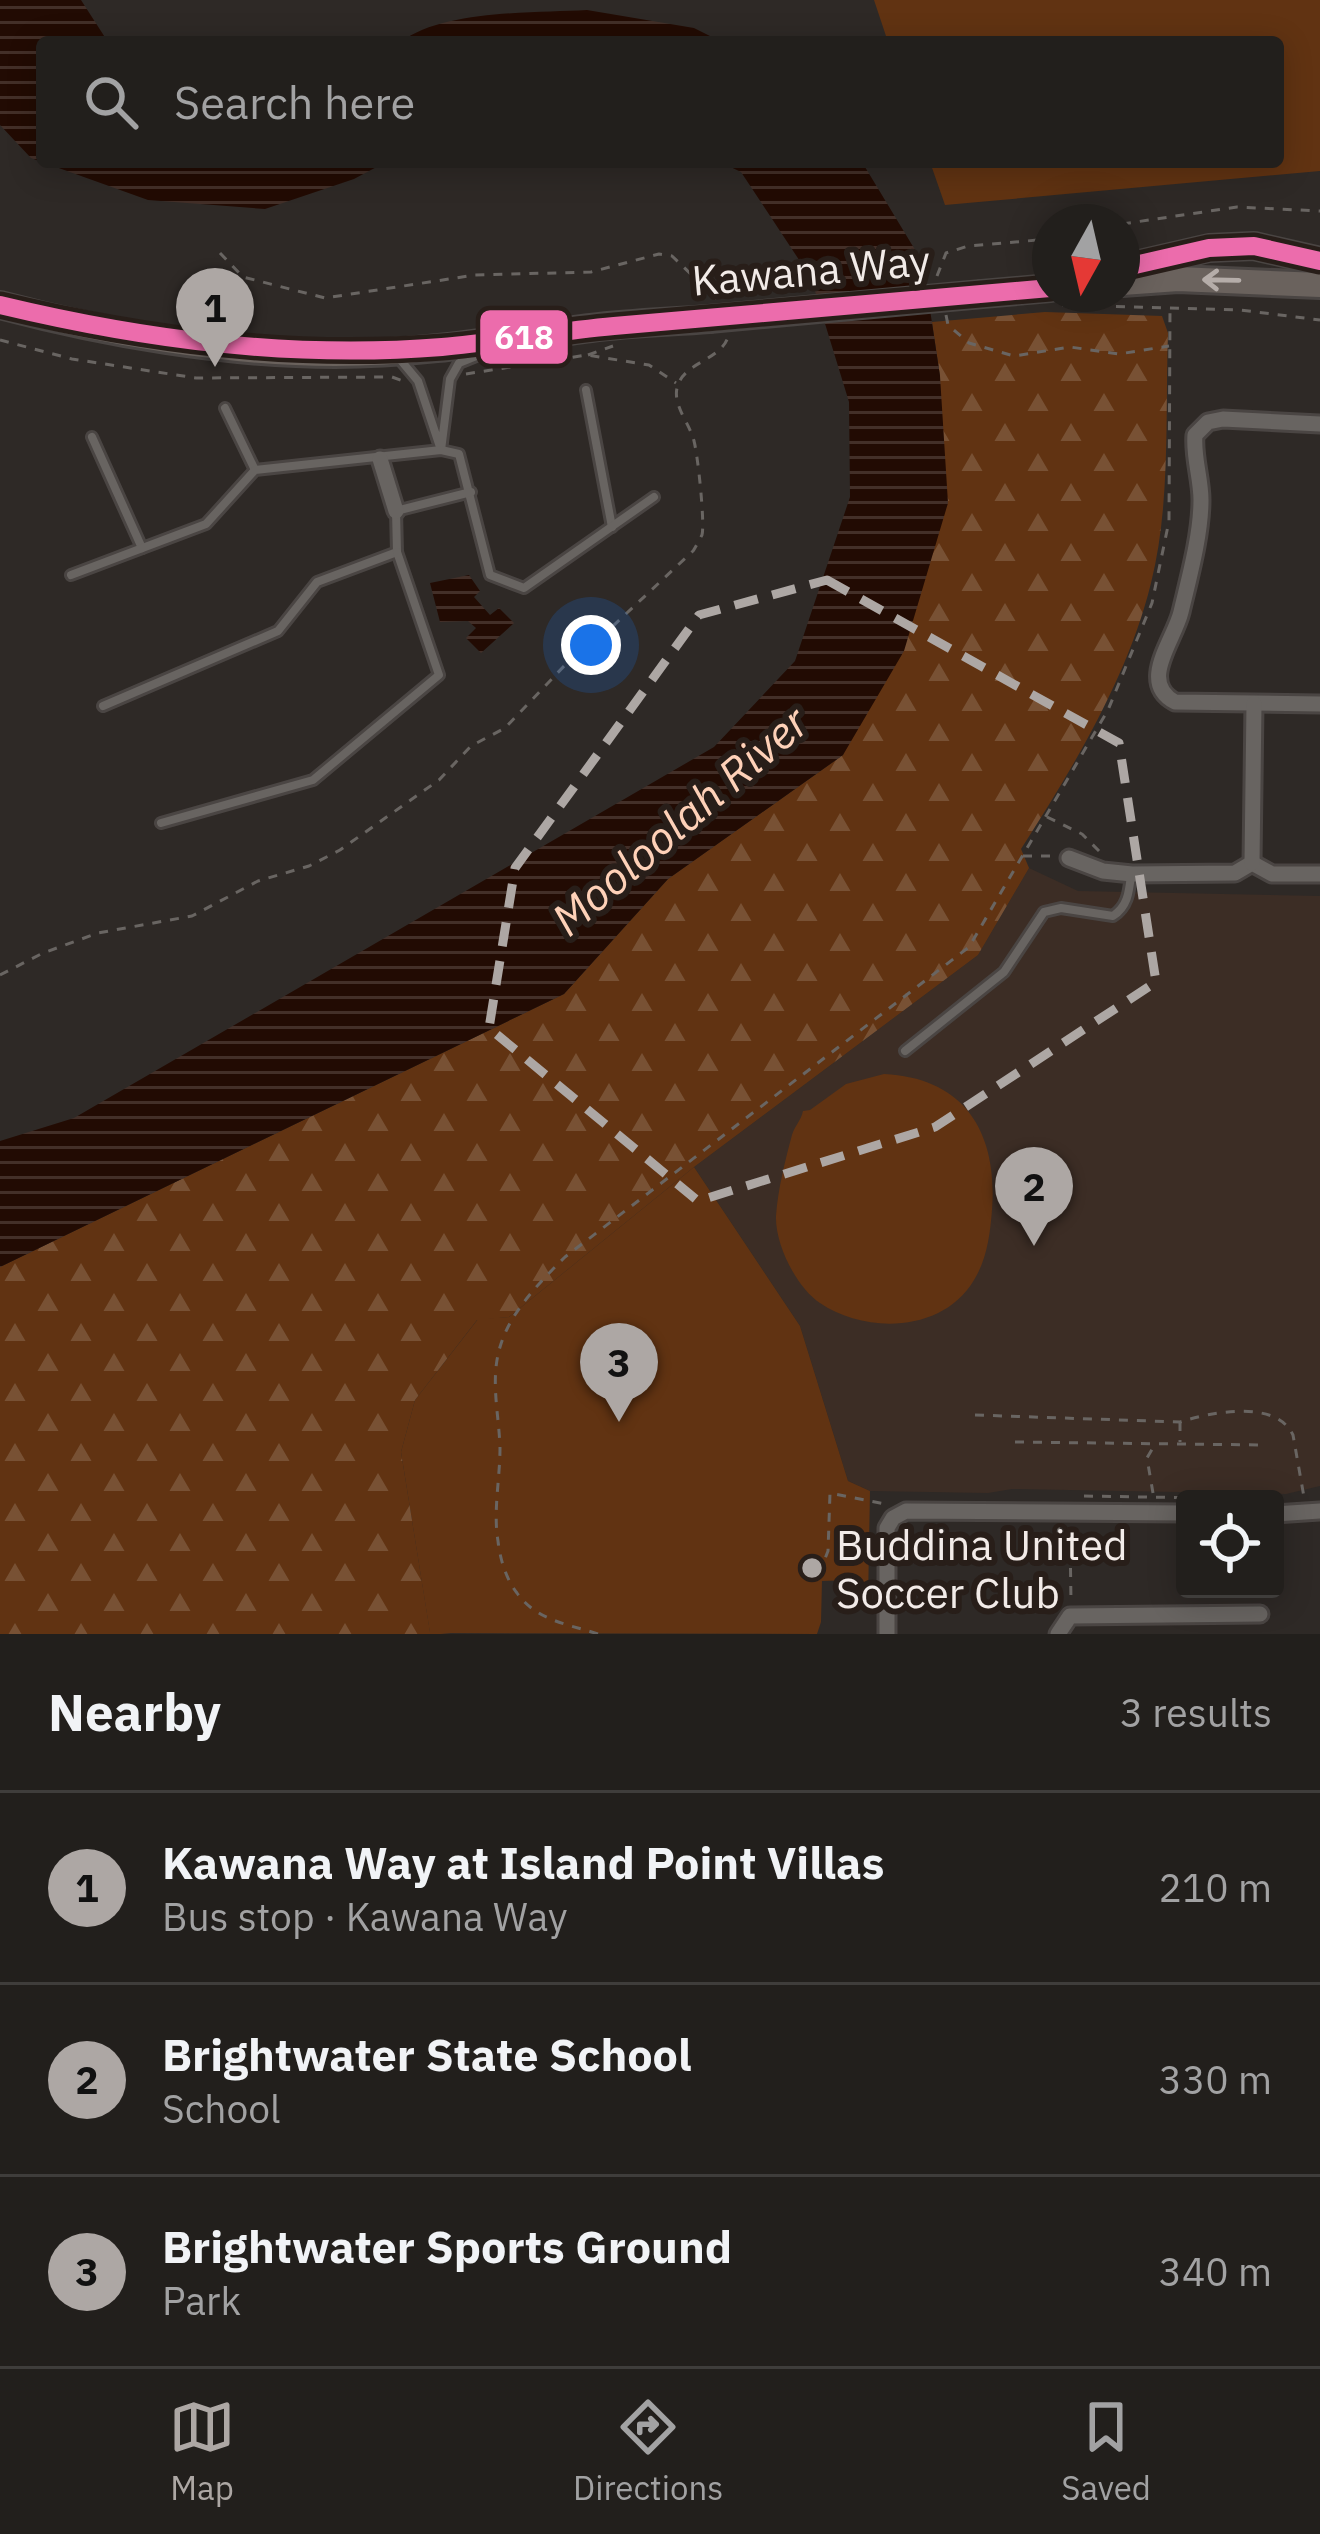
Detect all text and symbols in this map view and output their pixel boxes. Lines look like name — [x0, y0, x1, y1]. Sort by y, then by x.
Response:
search box — [36, 36, 1284, 168]
icon: search — [78, 69, 144, 135]
text: Search here — [174, 73, 415, 131]
north arrow — [1032, 204, 1140, 312]
street label: Kawana Way — [690, 232, 932, 308]
pin: 1 — [176, 268, 254, 367]
one-way arrow — [1202, 269, 1241, 291]
line badge: 618 — [478, 308, 570, 366]
text: 618 — [494, 315, 554, 358]
your location — [561, 615, 621, 675]
water label: Mooloolah River — [539, 692, 820, 947]
pin: 2 — [995, 1147, 1073, 1246]
pin: 3 — [580, 1323, 658, 1422]
map controls — [1176, 1490, 1284, 1598]
button: locate — [1176, 1490, 1284, 1598]
place label: Buddina United Soccer Club — [836, 1517, 1128, 1620]
marker: Buddina United Soccer Club — [799, 1555, 825, 1581]
text: Nearby — [48, 1679, 221, 1745]
text: 3 results — [1120, 1687, 1272, 1738]
text: Kawana Way at Island Point Villas — [162, 1833, 884, 1891]
text: 1 — [75, 1862, 99, 1913]
text: 210 m — [1159, 1862, 1272, 1913]
text: Bus stop · Kawana Way — [162, 1891, 568, 1942]
text: Brightwater State School — [162, 2025, 692, 2083]
text: 2 — [75, 2054, 99, 2105]
text: 330 m — [1159, 2054, 1272, 2105]
text: School — [162, 2083, 281, 2134]
text: Brightwater Sports Ground — [162, 2217, 732, 2275]
text: 3 — [75, 2246, 99, 2297]
text: 340 m — [1159, 2246, 1272, 2297]
text: Park — [162, 2275, 241, 2326]
tab: Map — [169, 2394, 235, 2509]
tab: Directions — [573, 2394, 723, 2509]
tab: Saved — [1061, 2394, 1151, 2509]

